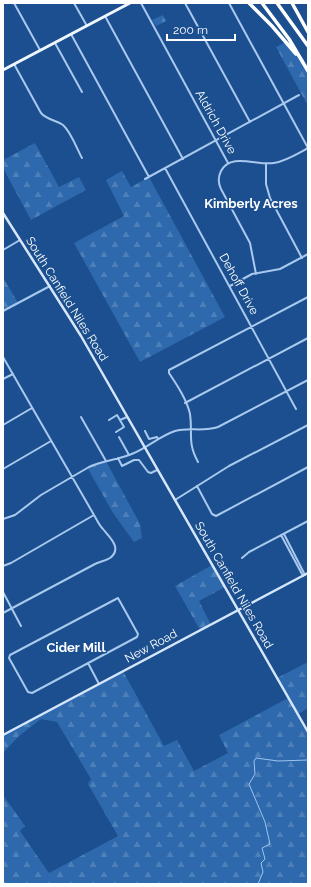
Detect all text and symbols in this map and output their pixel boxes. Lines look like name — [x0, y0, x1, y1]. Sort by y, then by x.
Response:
scale bar — [167, 16, 235, 42]
text: 200 m — [173, 23, 208, 37]
street label: Aldrich Drive — [193, 88, 239, 156]
district label: Kimberly Acres — [204, 196, 298, 211]
street label: South Canfield Niles Road — [23, 234, 111, 364]
street label: Dehoff Drive — [216, 251, 262, 317]
street label: South Canfield Niles Road — [192, 519, 276, 651]
street label: New Road — [122, 626, 180, 666]
district label: Cider Mill — [46, 640, 106, 655]

